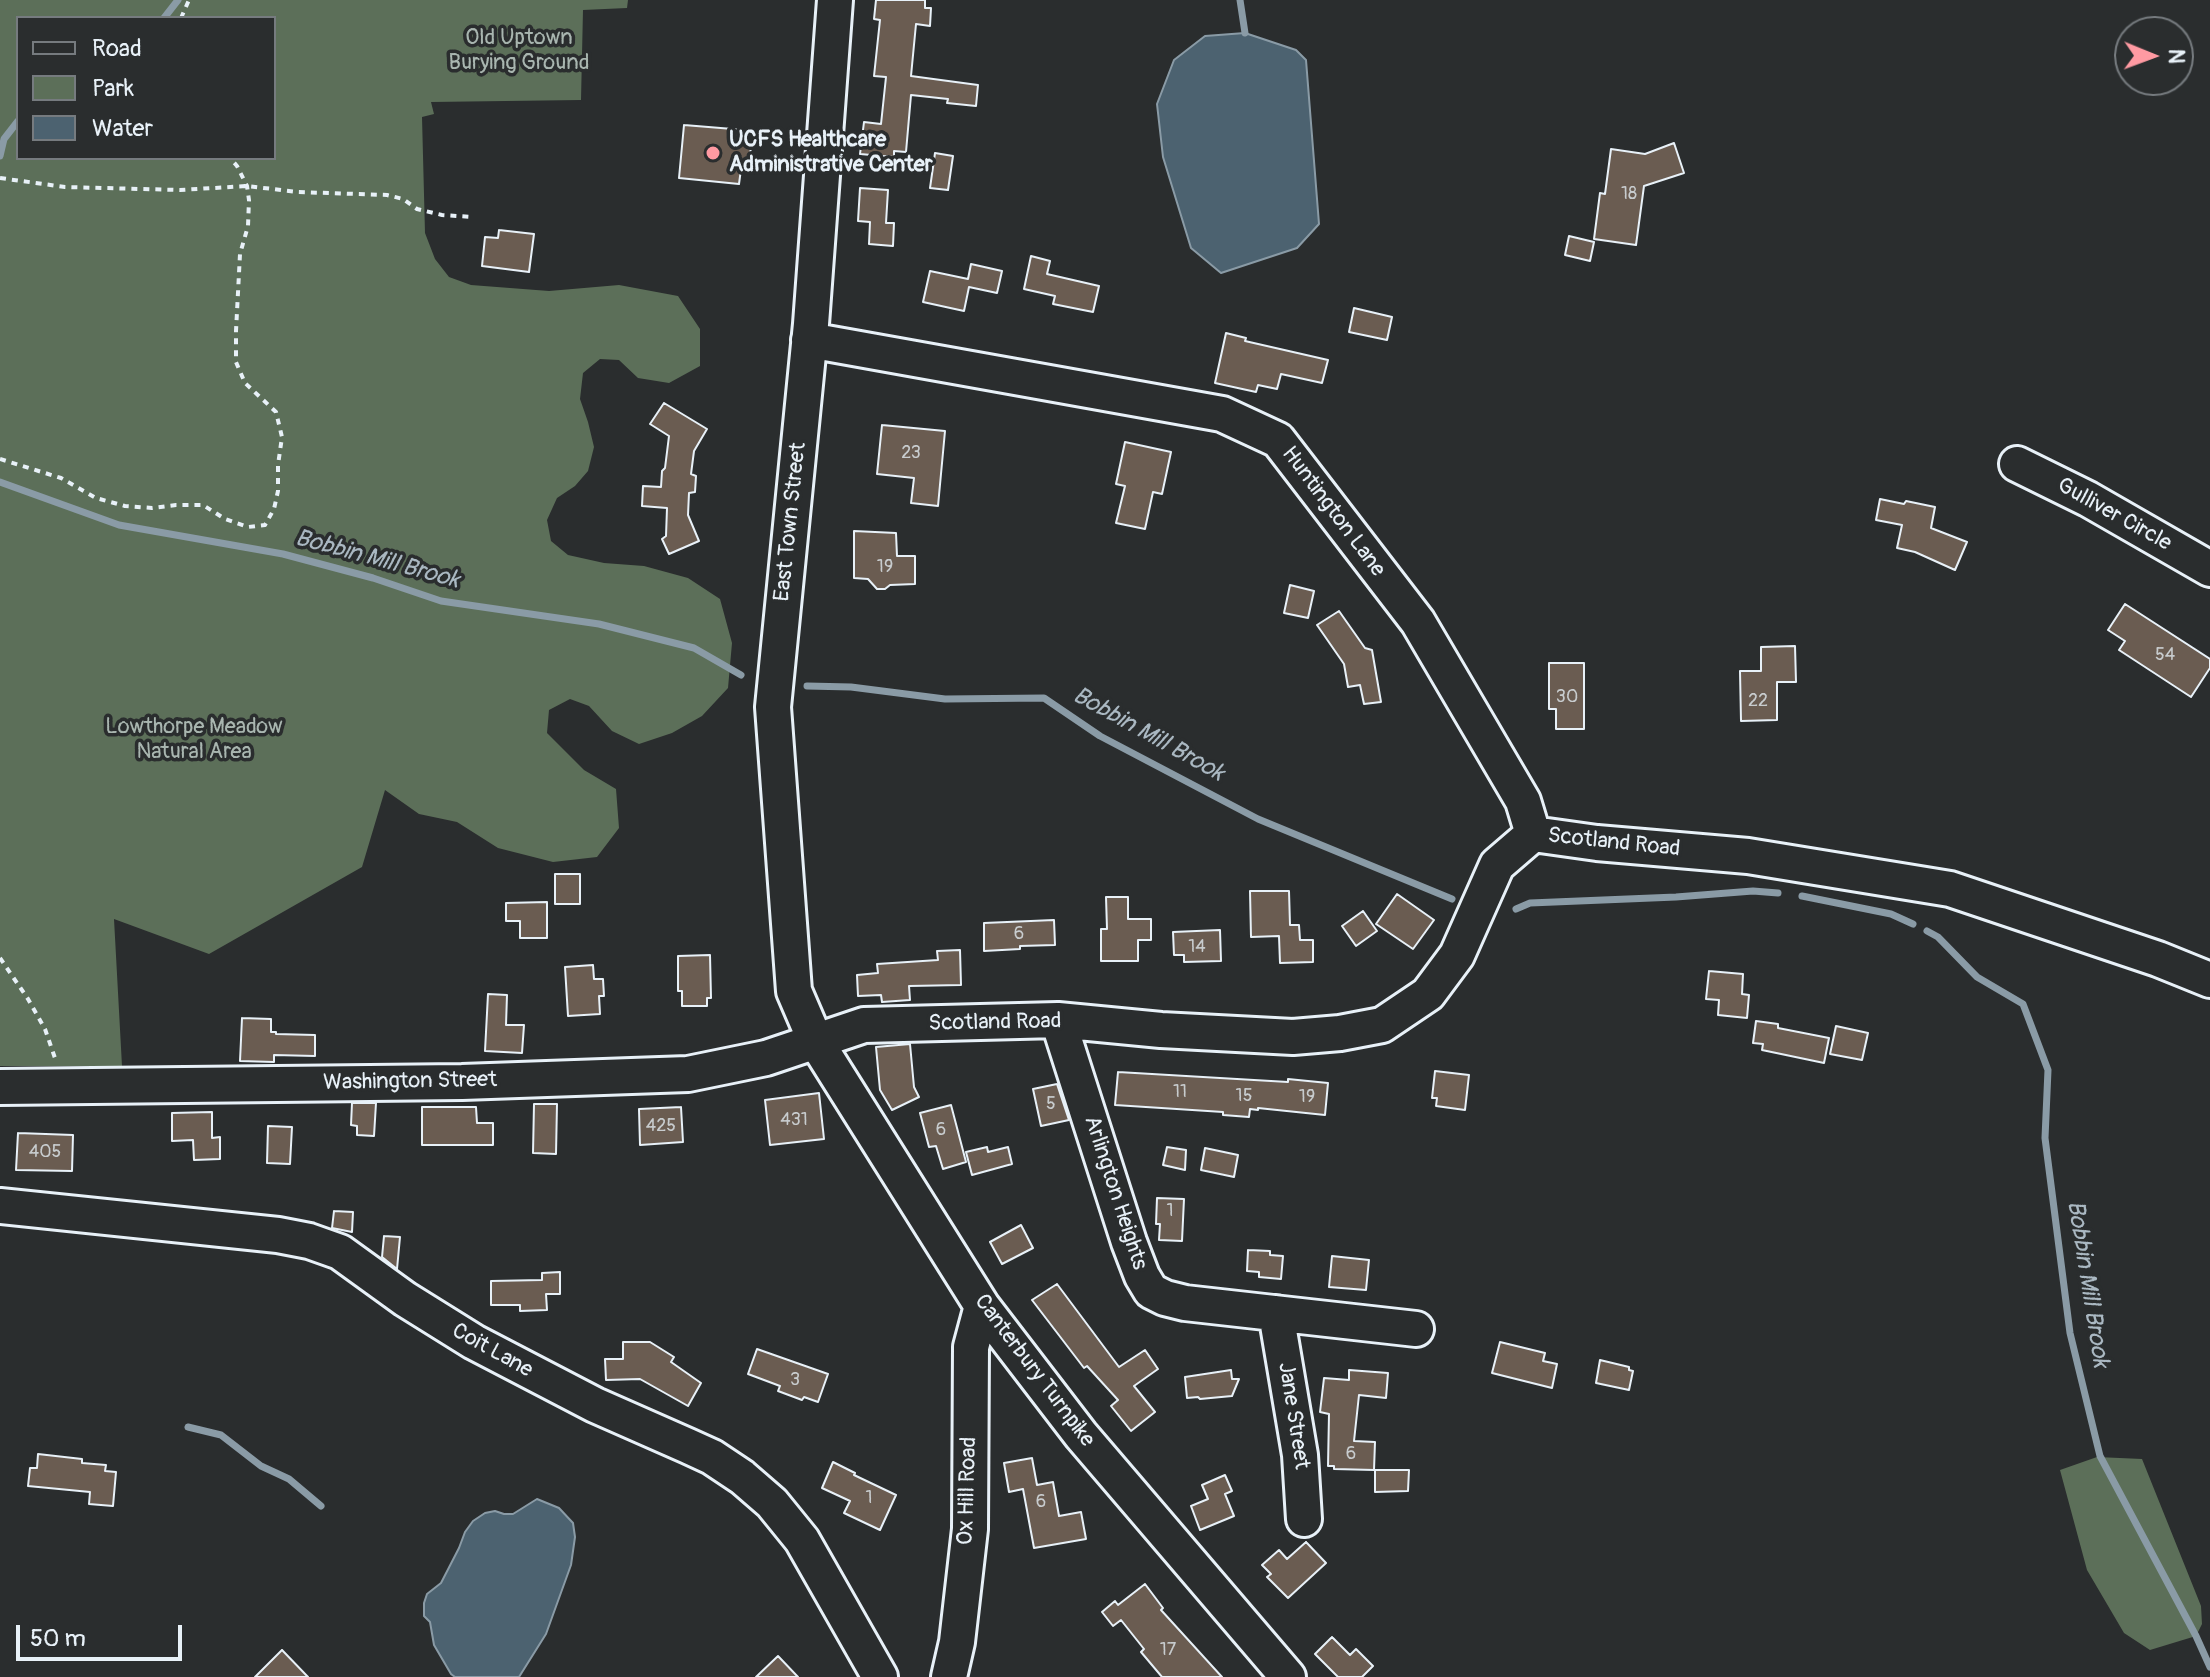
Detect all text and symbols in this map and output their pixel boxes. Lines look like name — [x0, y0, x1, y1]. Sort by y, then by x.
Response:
legend — [16, 16, 276, 160]
north arrow — [2114, 16, 2194, 96]
park label: Old Uptown Burying Ground — [449, 25, 589, 76]
text: Road — [92, 34, 142, 63]
text: N — [2162, 49, 2190, 64]
text: Park — [92, 74, 134, 103]
text: Water — [92, 114, 153, 143]
place label: UCFS Healthcare Administrative Center — [729, 127, 933, 178]
marker: UCFS Healthcare Administrative Center — [704, 144, 722, 162]
house number: 18 — [1621, 183, 1637, 205]
street label: East Town Street — [770, 441, 812, 603]
house number: 23 — [901, 442, 921, 464]
street label: Huntington Lane — [1275, 442, 1391, 582]
street label: Gulliver Circle — [2052, 473, 2176, 557]
water label: Bobbin Mill Brook — [292, 524, 462, 596]
house number: 19 — [877, 556, 893, 578]
house number: 54 — [2155, 644, 2175, 666]
water label: Bobbin Mill Brook — [1067, 682, 1229, 788]
house number: 30 — [1556, 686, 1578, 708]
house number: 22 — [1748, 690, 1768, 712]
park label: Lowthorpe Meadow Natural Area — [105, 714, 283, 766]
street label: Scotland Road — [1546, 823, 1682, 863]
house number: 6 — [1014, 923, 1024, 945]
house number: 14 — [1188, 936, 1206, 958]
street label: Scotland Road — [928, 1009, 1062, 1037]
street label: Washington Street — [323, 1067, 497, 1097]
house number: 11 — [1173, 1081, 1187, 1103]
house number: 15 — [1236, 1085, 1252, 1107]
house number: 19 — [1299, 1086, 1315, 1108]
house number: 5 — [1046, 1093, 1056, 1115]
house number: 431 — [780, 1109, 808, 1131]
street label: Arlington Heights — [1078, 1113, 1152, 1273]
house number: 425 — [646, 1115, 676, 1137]
house number: 6 — [936, 1119, 946, 1141]
house number: 405 — [29, 1141, 61, 1163]
water label: Bobbin Mill Brook — [2060, 1199, 2114, 1369]
house number: 1 — [1166, 1200, 1174, 1222]
street label: Canterbury Turnpike — [968, 1290, 1100, 1452]
street label: Coit Lane — [447, 1318, 537, 1384]
street label: Jane Street — [1272, 1361, 1314, 1471]
house number: 3 — [790, 1369, 800, 1391]
street label: Ox Hill Road — [953, 1436, 983, 1546]
house number: 6 — [1346, 1443, 1356, 1465]
house number: 1 — [865, 1487, 873, 1509]
house number: 6 — [1036, 1491, 1046, 1513]
scale bar — [20, 1609, 186, 1659]
text: 50 m — [30, 1624, 86, 1653]
house number: 17 — [1160, 1639, 1176, 1661]

